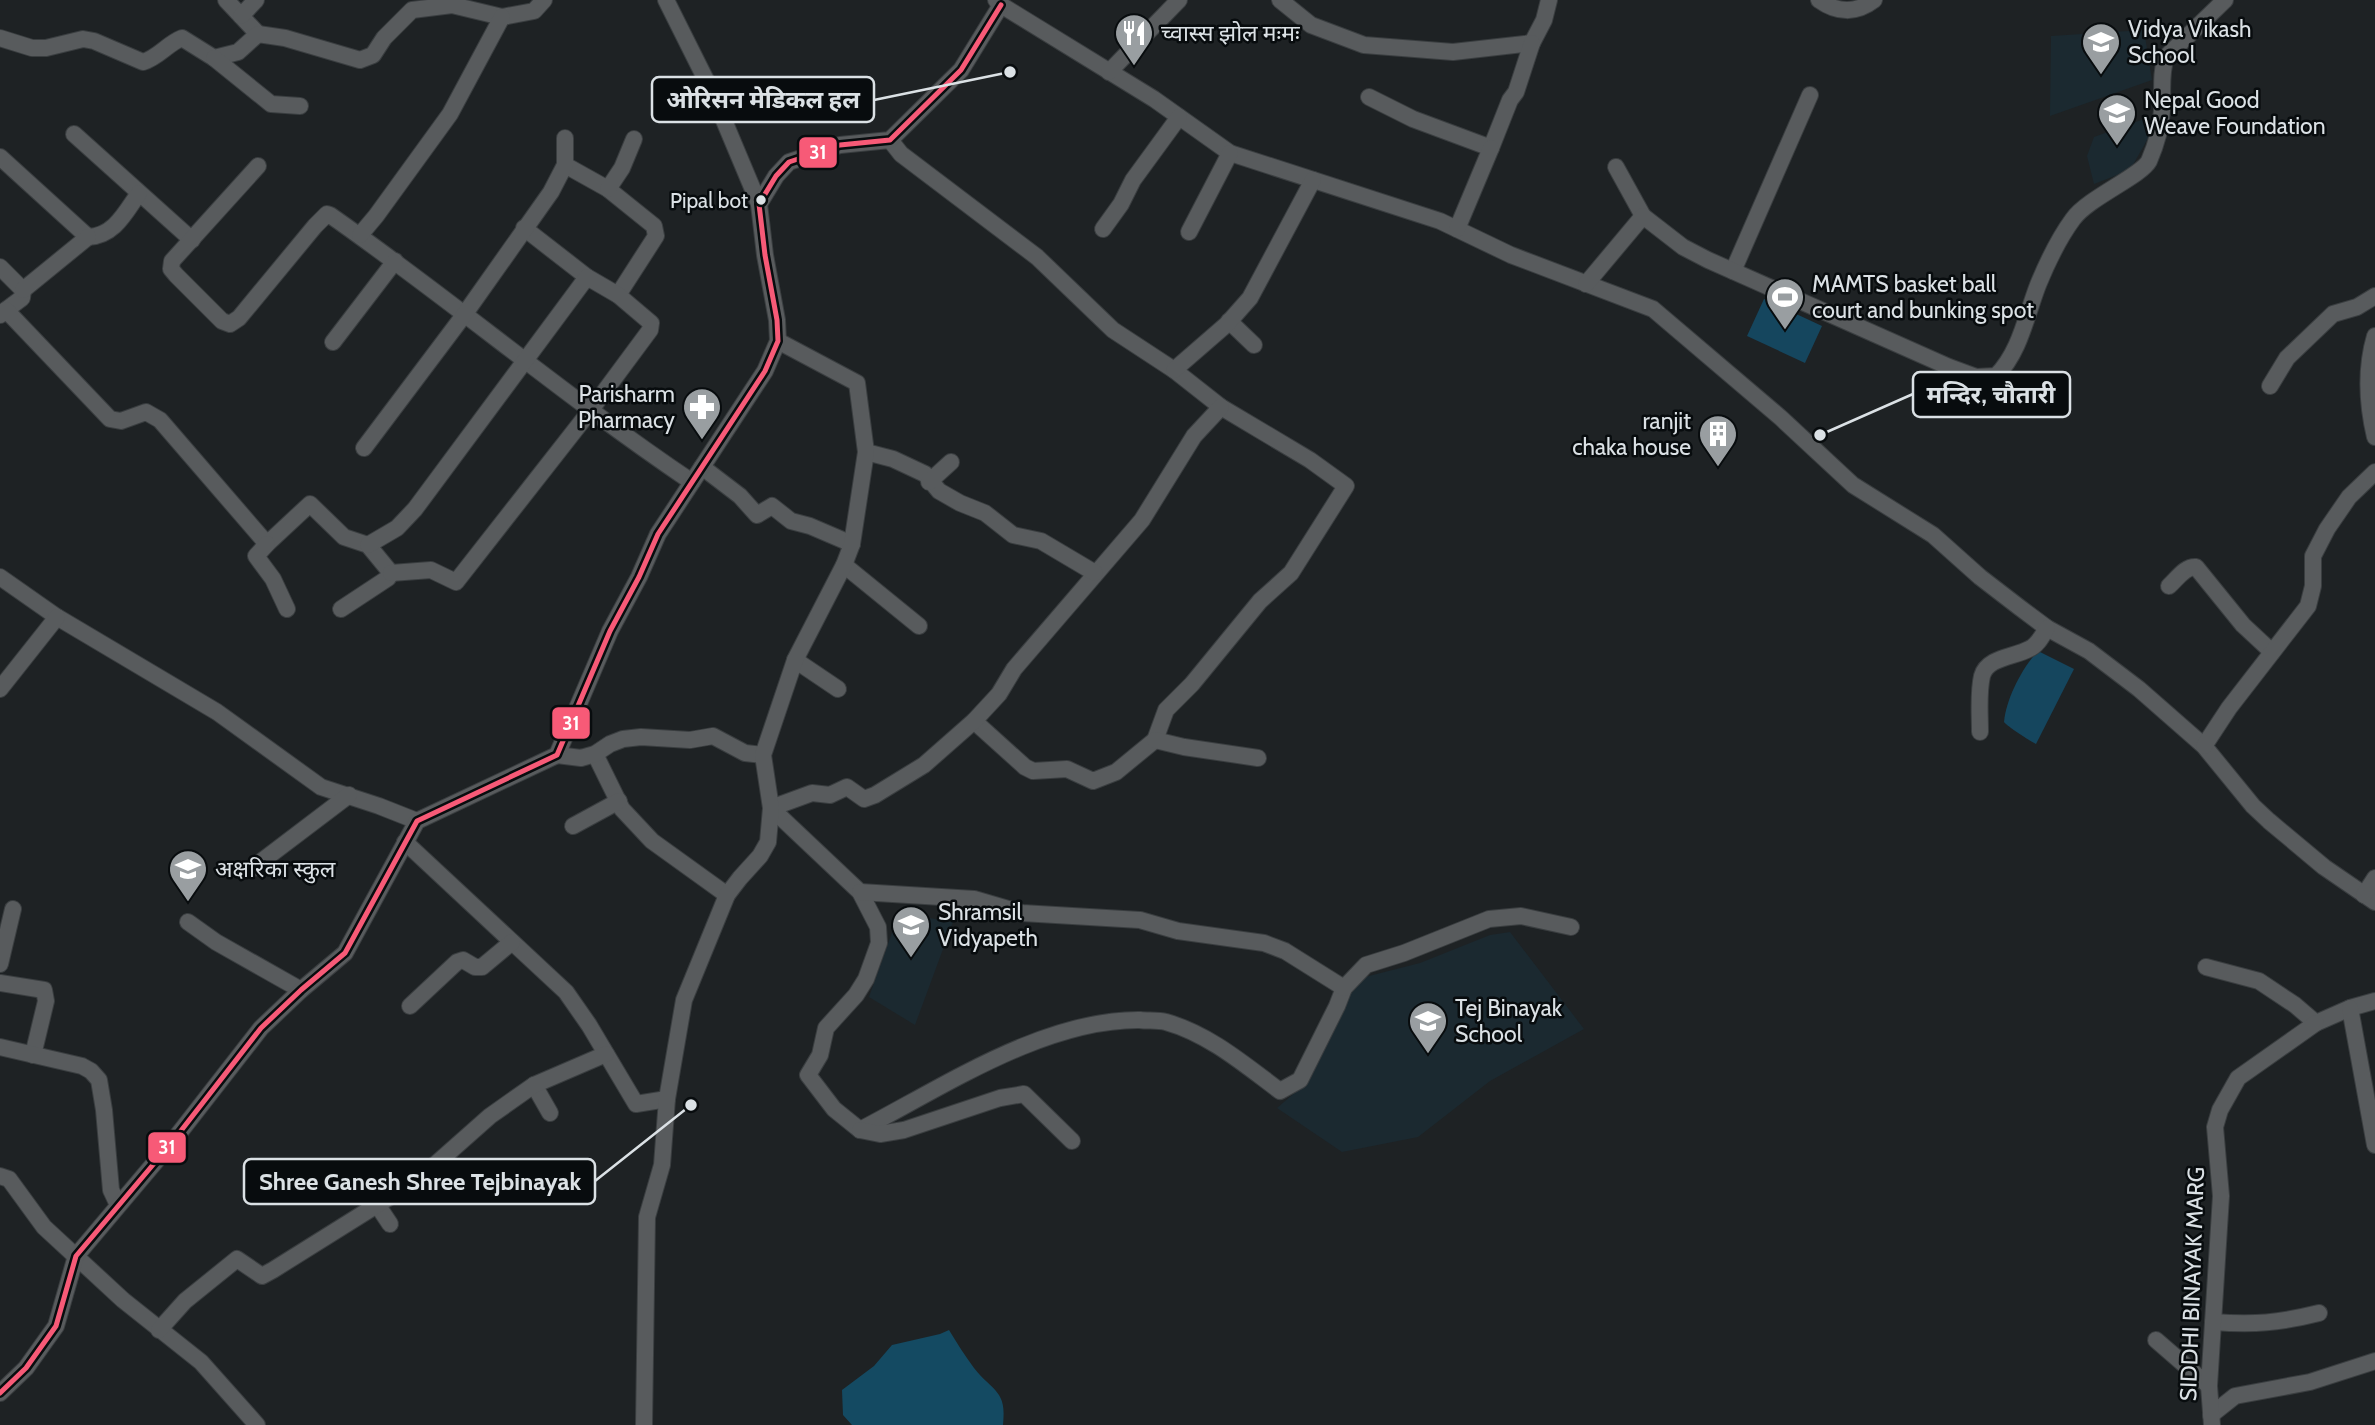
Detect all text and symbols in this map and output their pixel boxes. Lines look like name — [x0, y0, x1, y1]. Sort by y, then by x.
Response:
restaurant icon: च्वास्स झोल मःमः — [1113, 12, 1155, 67]
place label: Vidya Vikash School — [2128, 15, 2252, 69]
place label: च्वास्स झोल मःमः — [1161, 19, 1300, 47]
school or university icon: Vidya Vikash School — [2080, 21, 2122, 76]
callout: ओरिसन मेडिकल हल — [652, 77, 874, 122]
text: ओरिसन मेडिकल हल — [666, 85, 861, 114]
place label: Nepal Good Weave Foundation — [2144, 86, 2326, 140]
school or university icon: Nepal Good Weave Foundation — [2096, 92, 2138, 147]
line badge: 31 — [798, 136, 838, 169]
text: 31 — [809, 141, 827, 164]
place label: Pipal bot — [670, 188, 748, 213]
marker: Pipal bot — [754, 193, 768, 207]
place label: MAMTS basket ball court and bunking spot — [1812, 270, 2034, 324]
sports icon: MAMTS basket ball court and bunking spot — [1764, 276, 1806, 331]
callout: मन्दिर, चौतारी — [1913, 372, 2070, 417]
place label: Parisharm Pharmacy — [578, 380, 675, 434]
text: मन्दिर, चौतारी — [1927, 380, 2056, 409]
pharmacy icon: Parisharm Pharmacy — [681, 386, 723, 441]
place label: ranjit chaka house — [1572, 407, 1691, 461]
building icon: ranjit chaka house — [1697, 413, 1739, 468]
line badge: 31 — [551, 706, 591, 740]
text: 31 — [562, 712, 580, 735]
school or university icon: अक्षरिका स्कुल — [167, 848, 209, 903]
place label: अक्षरिका स्कुल — [215, 855, 336, 884]
place label: Shramsil Vidyapeth — [938, 898, 1038, 952]
school or university icon: Shramsil Vidyapeth — [890, 904, 932, 959]
place label: Tej Binayak School — [1455, 994, 1563, 1048]
school or university icon: Tej Binayak School — [1407, 1000, 1449, 1055]
line badge: 31 — [147, 1131, 187, 1164]
text: 31 — [158, 1136, 176, 1159]
callout: Shree Ganesh Shree Tejbinayak — [244, 1159, 595, 1204]
street label: SIDDHI BINAYAK MARG — [2174, 1166, 2210, 1402]
text: Shree Ganesh Shree Tejbinayak — [259, 1167, 581, 1196]

